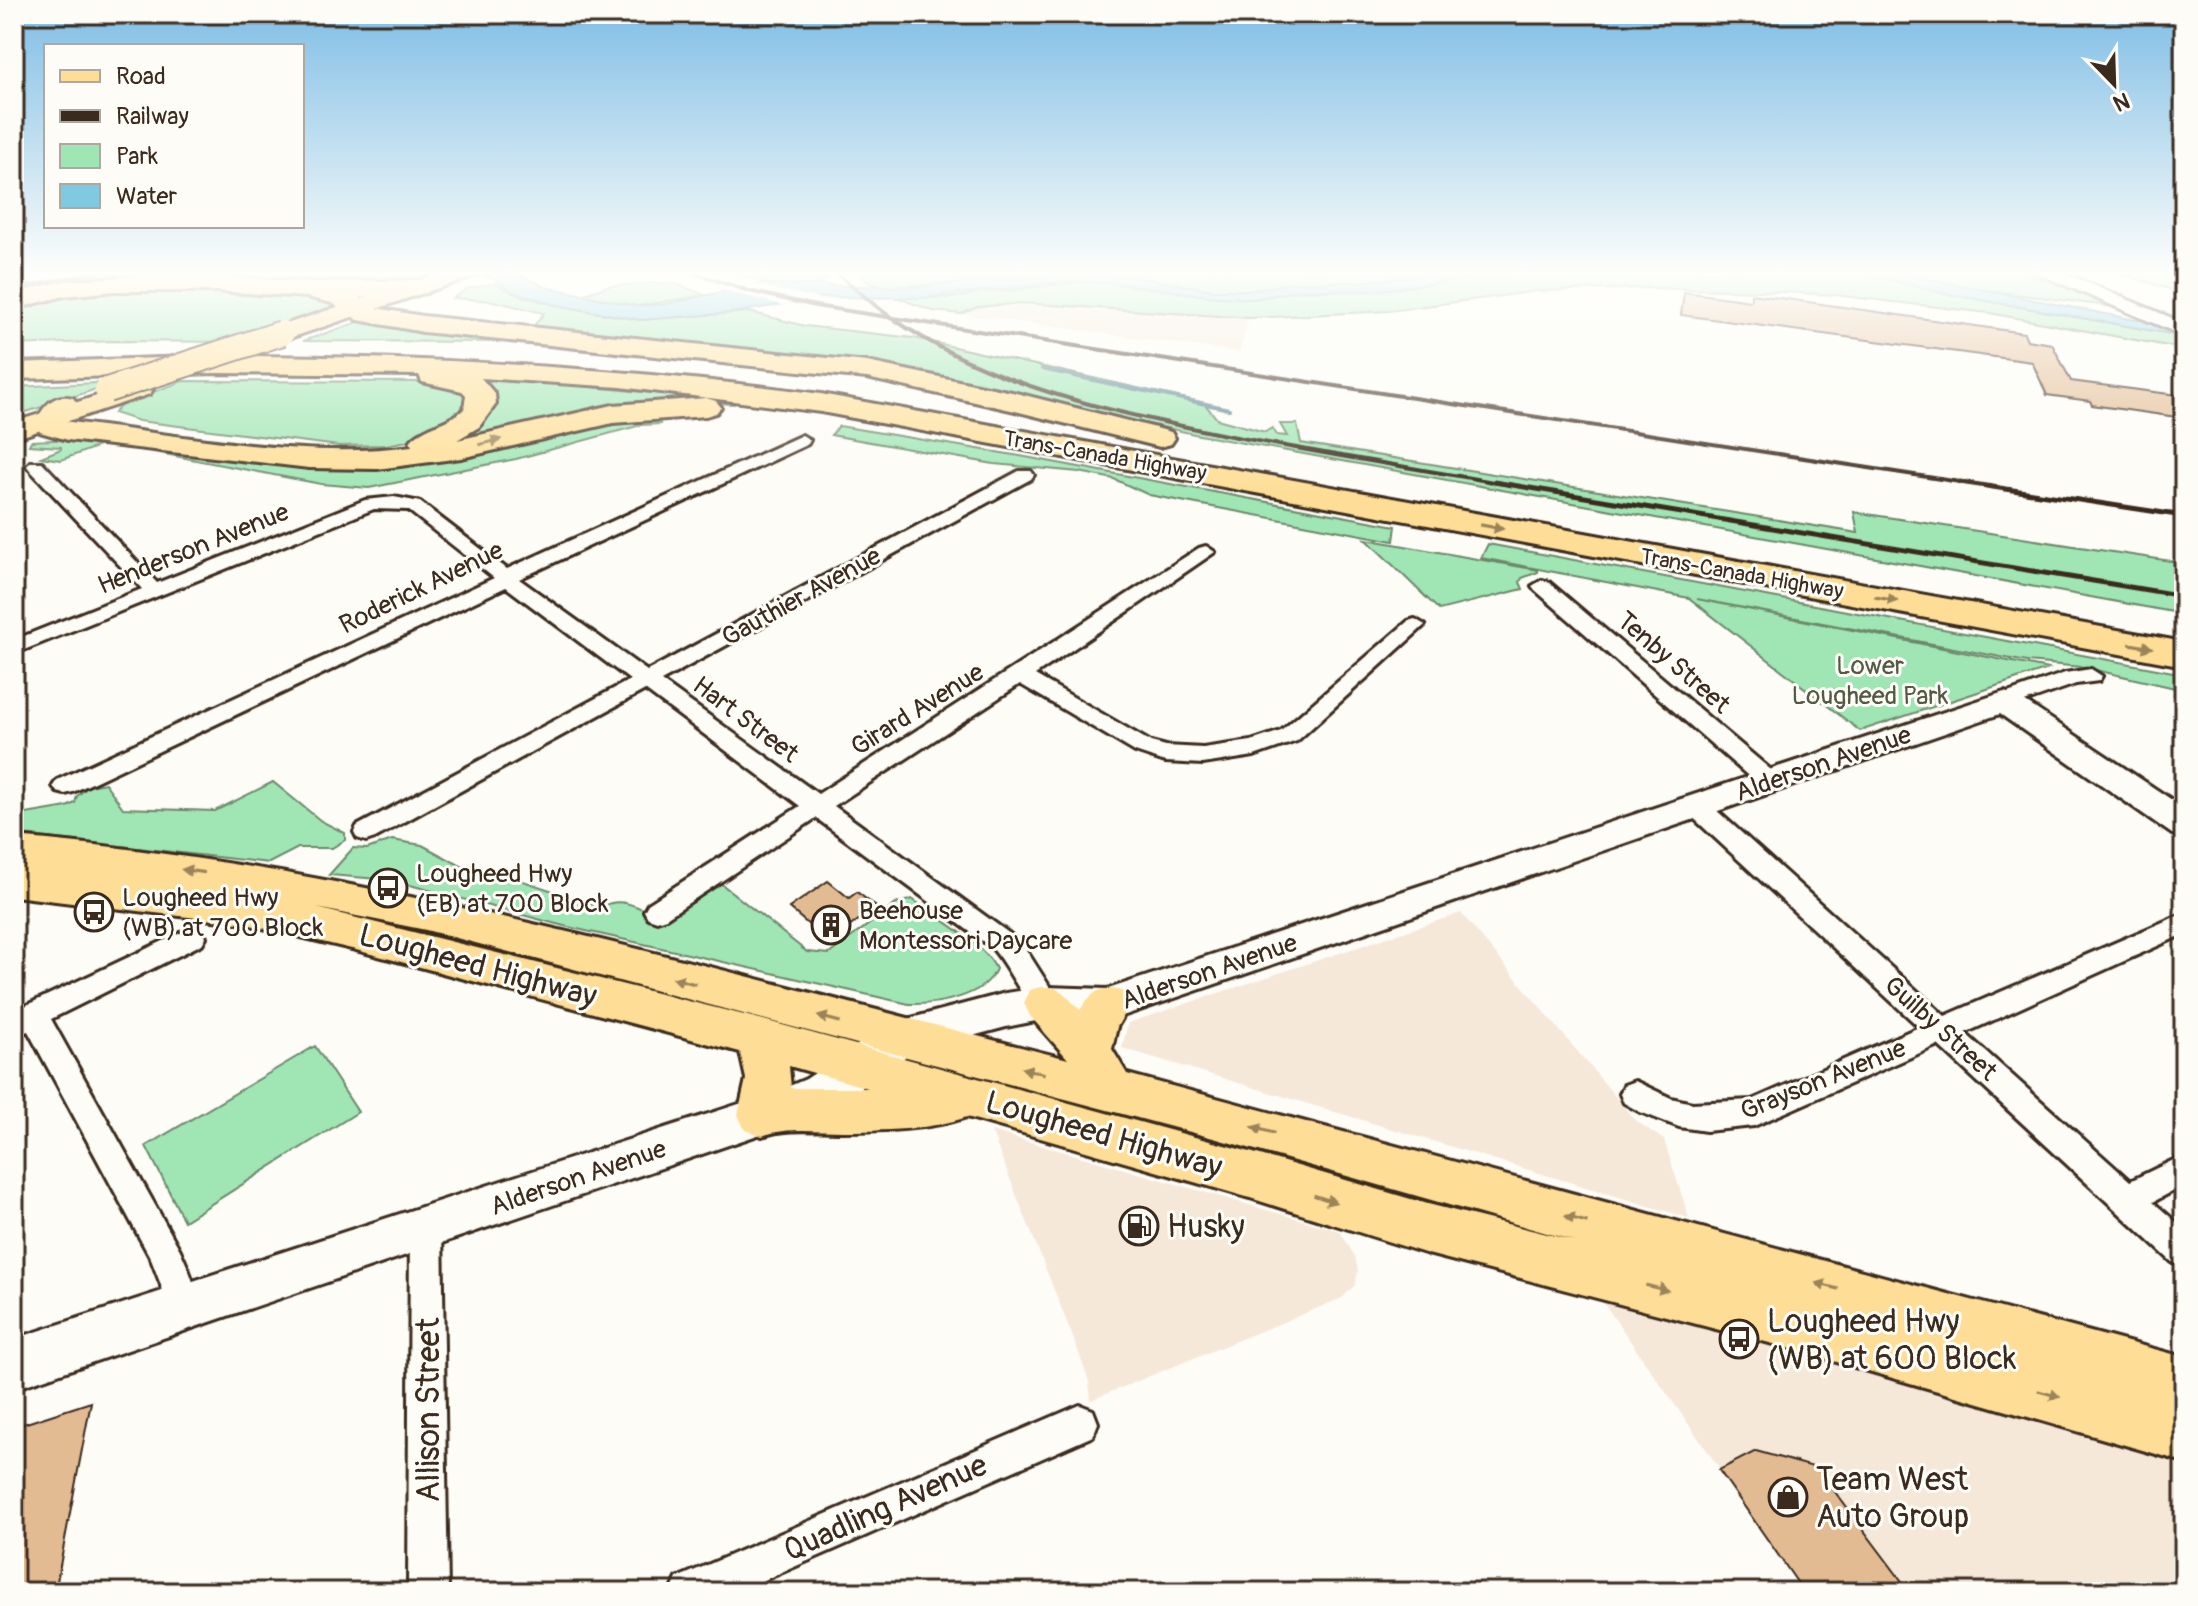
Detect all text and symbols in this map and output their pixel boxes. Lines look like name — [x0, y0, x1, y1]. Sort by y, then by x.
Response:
legend — [44, 44, 304, 228]
north arrow — [2074, 44, 2154, 124]
text: Road — [116, 62, 166, 91]
text: N — [2109, 86, 2134, 117]
text: Railway — [116, 102, 189, 131]
text: Park — [116, 142, 158, 171]
text: Water — [116, 182, 177, 211]
street label: Trans-Canada Highway — [1001, 424, 1209, 488]
one-way arrow — [478, 436, 503, 448]
street label: Henderson Avenue — [93, 496, 294, 602]
one-way arrow — [1480, 521, 1505, 533]
street label: Roderick Avenue — [334, 534, 509, 641]
street label: Gauthier Avenue — [716, 540, 887, 654]
street label: Trans-Canada Highway — [1638, 542, 1846, 606]
one-way arrow — [1873, 594, 1898, 606]
street label: Tenby Street — [1610, 605, 1737, 721]
one-way arrow — [2129, 641, 2154, 653]
park label: Lower Lougheed Park — [1792, 650, 1949, 712]
street label: Girard Avenue — [845, 656, 990, 763]
street label: Hart Street — [686, 670, 805, 770]
street label: Alderson Avenue — [1731, 719, 1916, 809]
place label: Lougheed Hwy (EB) at 700 Block — [416, 858, 609, 920]
one-way arrow — [180, 864, 205, 877]
bus stop icon: Lougheed Hwy (EB) at 700 Block — [367, 867, 409, 909]
place label: Lougheed Hwy (WB) at 700 Block — [122, 882, 323, 944]
bus stop icon: Lougheed Hwy (WB) at 700 Block — [73, 891, 115, 933]
place label: Beehouse Montessori Daycare — [859, 895, 1072, 957]
building icon: Beehouse Montessori Daycare — [810, 904, 852, 946]
street label: Lougheed Highway — [355, 915, 601, 1017]
street label: Alderson Avenue — [1117, 927, 1302, 1017]
street label: Guilby Street — [1877, 970, 2004, 1088]
one-way arrow — [671, 975, 696, 987]
one-way arrow — [817, 1013, 842, 1025]
street label: Grayson Avenue — [1736, 1032, 1911, 1128]
one-way arrow — [1020, 1064, 1045, 1076]
street label: Lougheed Highway — [981, 1082, 1227, 1188]
one-way arrow — [1250, 1124, 1275, 1136]
street label: Alderson Avenue — [486, 1133, 671, 1223]
one-way arrow — [1313, 1193, 1337, 1206]
fuel station icon: Husky — [1118, 1205, 1160, 1247]
place label: Husky — [1167, 1207, 1245, 1247]
one-way arrow — [1563, 1212, 1588, 1224]
one-way arrow — [1815, 1279, 1840, 1291]
one-way arrow — [1645, 1283, 1670, 1295]
place label: Lougheed Hwy (WB) at 600 Block — [1767, 1302, 2016, 1379]
street label: Allison Street — [409, 1318, 449, 1502]
bus stop icon: Lougheed Hwy (WB) at 600 Block — [1718, 1318, 1760, 1360]
one-way arrow — [2036, 1389, 2061, 1401]
street label: Quadling Avenue — [777, 1445, 994, 1571]
place label: Team West Auto Group — [1816, 1460, 1969, 1537]
shop icon: Team West Auto Group — [1767, 1476, 1809, 1518]

